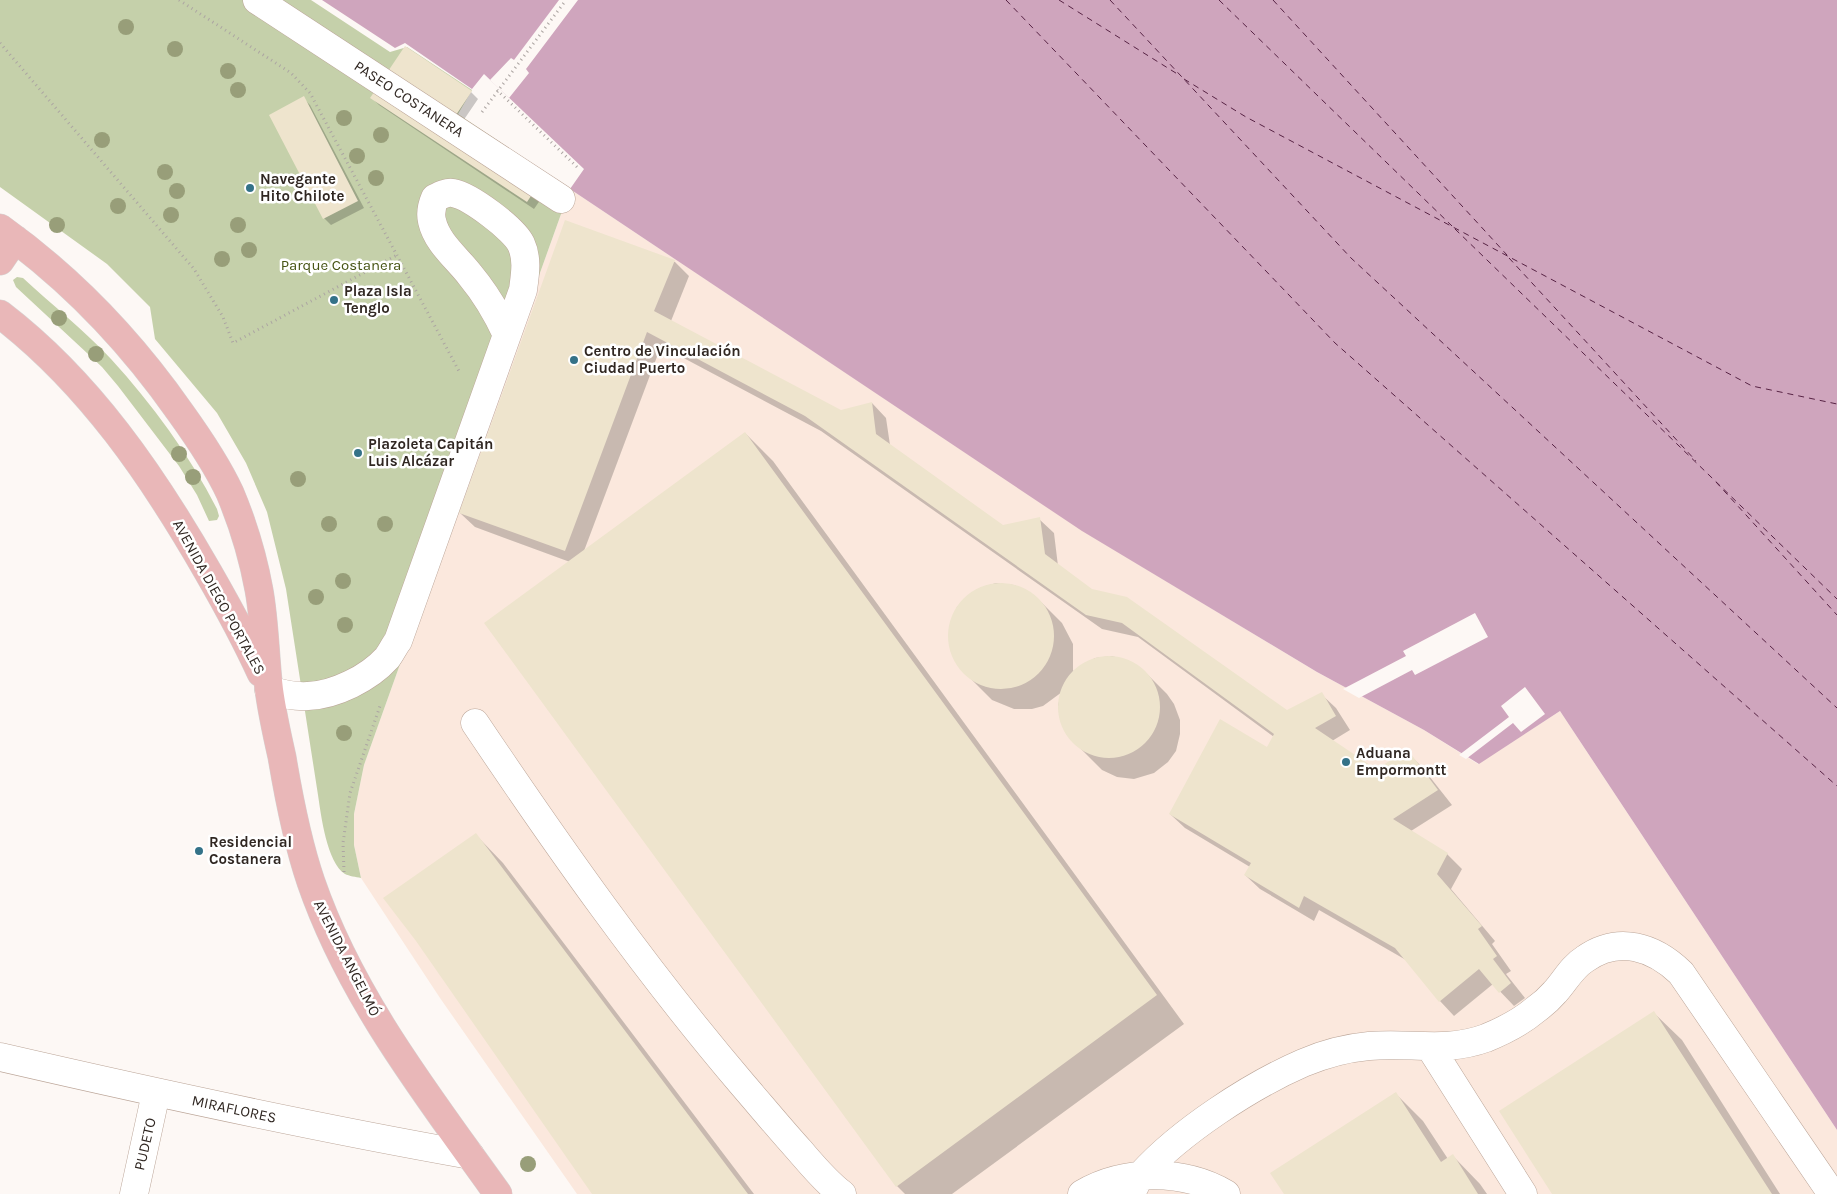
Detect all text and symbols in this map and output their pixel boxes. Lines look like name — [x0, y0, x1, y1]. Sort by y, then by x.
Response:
street label: PASEO COSTANERA — [351, 57, 467, 141]
place label: Navegante Hito Chilote — [260, 170, 344, 205]
marker: Navegante Hito Chilote — [244, 182, 256, 194]
park label: Parque Costanera — [281, 256, 401, 274]
place label: Plaza Isla Tenglo — [344, 282, 412, 317]
marker: Plaza Isla Tenglo — [328, 294, 340, 306]
place label: Centro de Vinculación Ciudad Puerto — [584, 342, 741, 377]
marker: Centro de Vinculación Ciudad Puerto — [568, 354, 580, 366]
place label: Plazoleta Capitán Luis Alcázar — [368, 435, 493, 470]
marker: Plazoleta Capitán Luis Alcázar — [352, 447, 364, 459]
street label: AVENIDA DIEGO PORTALES — [169, 516, 269, 678]
place label: Aduana Empormontt — [1356, 744, 1447, 779]
marker: Aduana Empormontt — [1340, 756, 1352, 768]
place label: Residencial Costanera — [209, 833, 292, 868]
marker: Residencial Costanera — [193, 845, 205, 857]
street label: AVENIDA ANGELMÓ — [310, 897, 384, 1019]
street label: MIRAFLORES — [190, 1091, 278, 1127]
street label: PUDETO — [130, 1116, 160, 1172]

